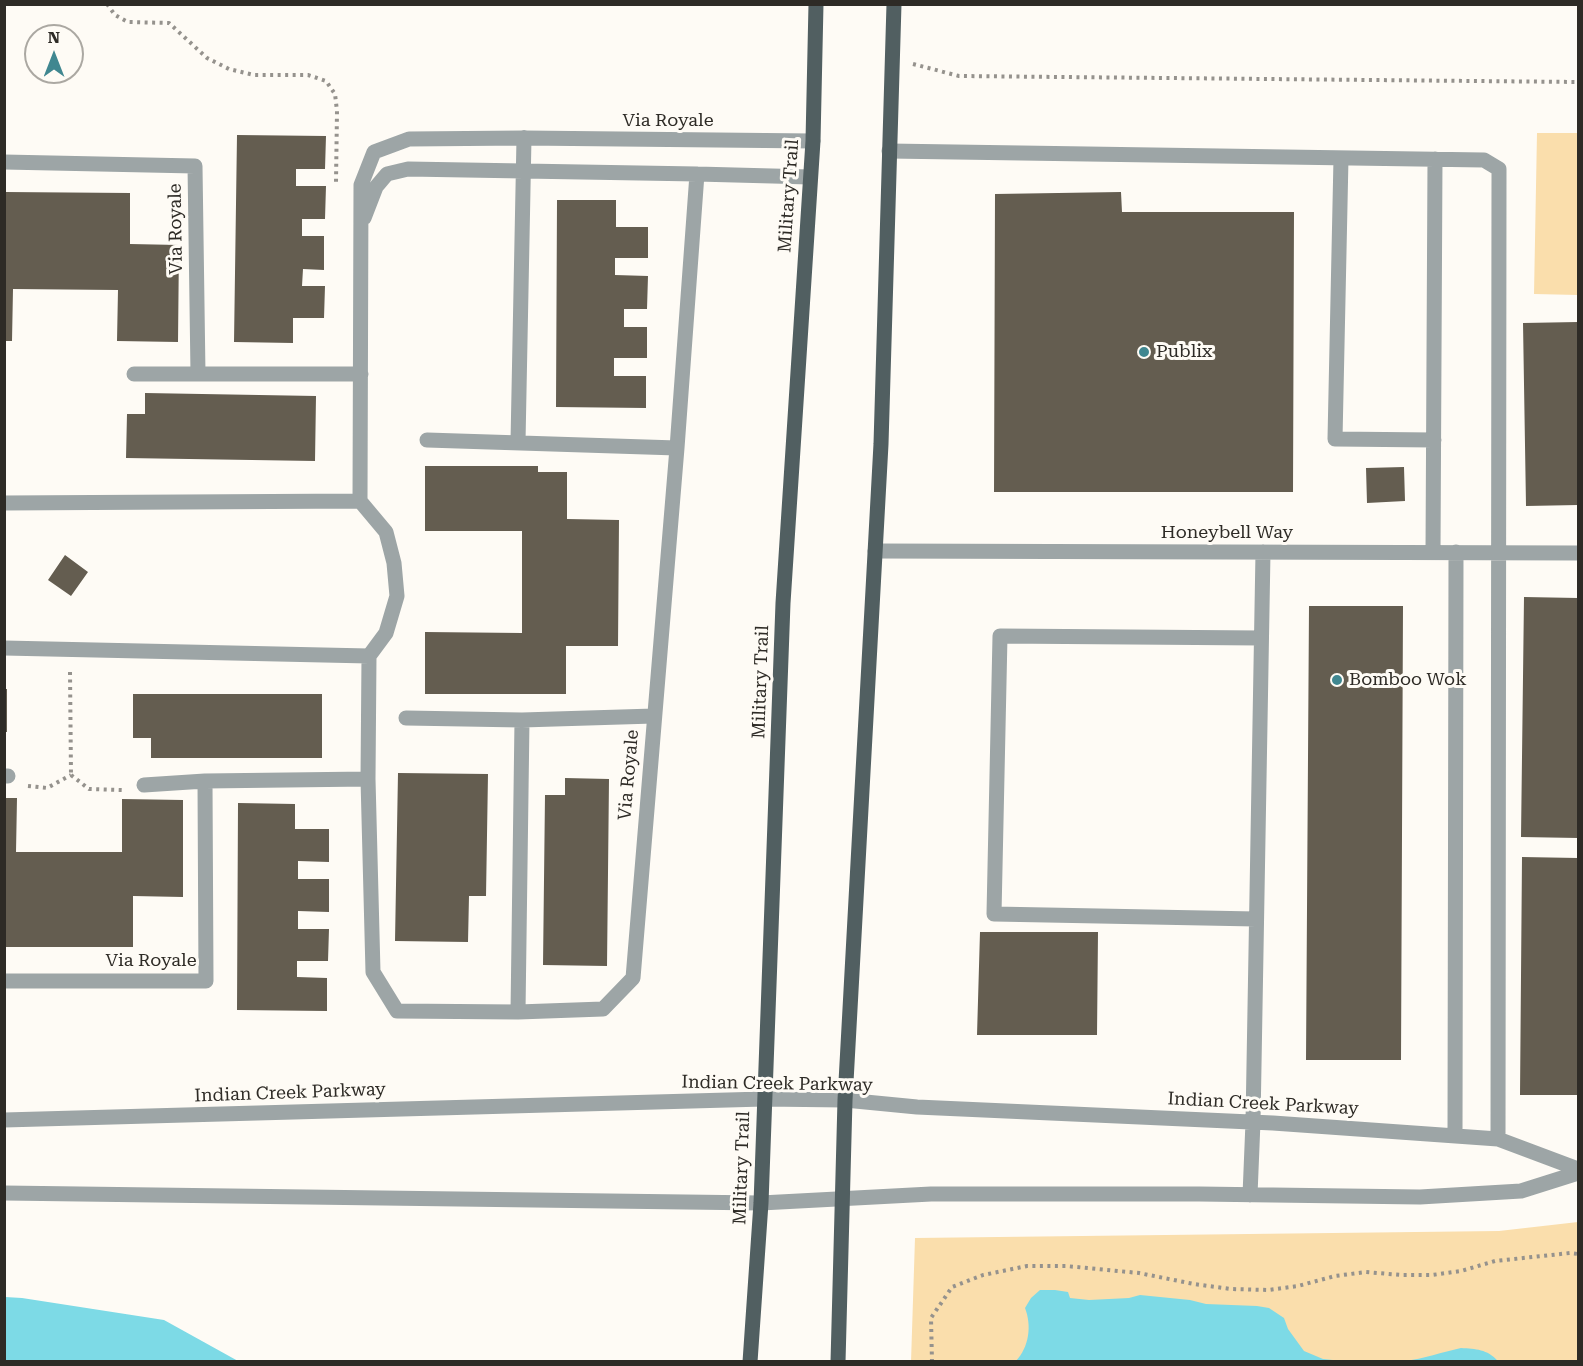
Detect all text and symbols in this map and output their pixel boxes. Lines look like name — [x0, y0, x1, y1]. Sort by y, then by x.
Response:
north arrow — [24, 24, 84, 84]
text: N — [48, 28, 60, 47]
street label: Via Royale — [622, 110, 714, 132]
street label: Military Trail — [774, 139, 804, 253]
street label: Via Royale — [164, 183, 188, 275]
place label: Publix — [1156, 341, 1212, 363]
marker: Publix — [1137, 345, 1151, 359]
street label: Honeybell Way — [1161, 522, 1293, 544]
street label: Military Trail — [748, 625, 774, 739]
place label: Bomboo Wok — [1349, 669, 1467, 691]
marker: Bomboo Wok — [1330, 673, 1344, 687]
street label: Via Royale — [614, 729, 644, 821]
street label: Via Royale — [105, 950, 197, 972]
street label: Indian Creek Parkway — [681, 1072, 873, 1096]
street label: Indian Creek Parkway — [194, 1079, 386, 1107]
street label: Indian Creek Parkway — [1167, 1088, 1359, 1120]
street label: Military Trail — [729, 1111, 755, 1225]

